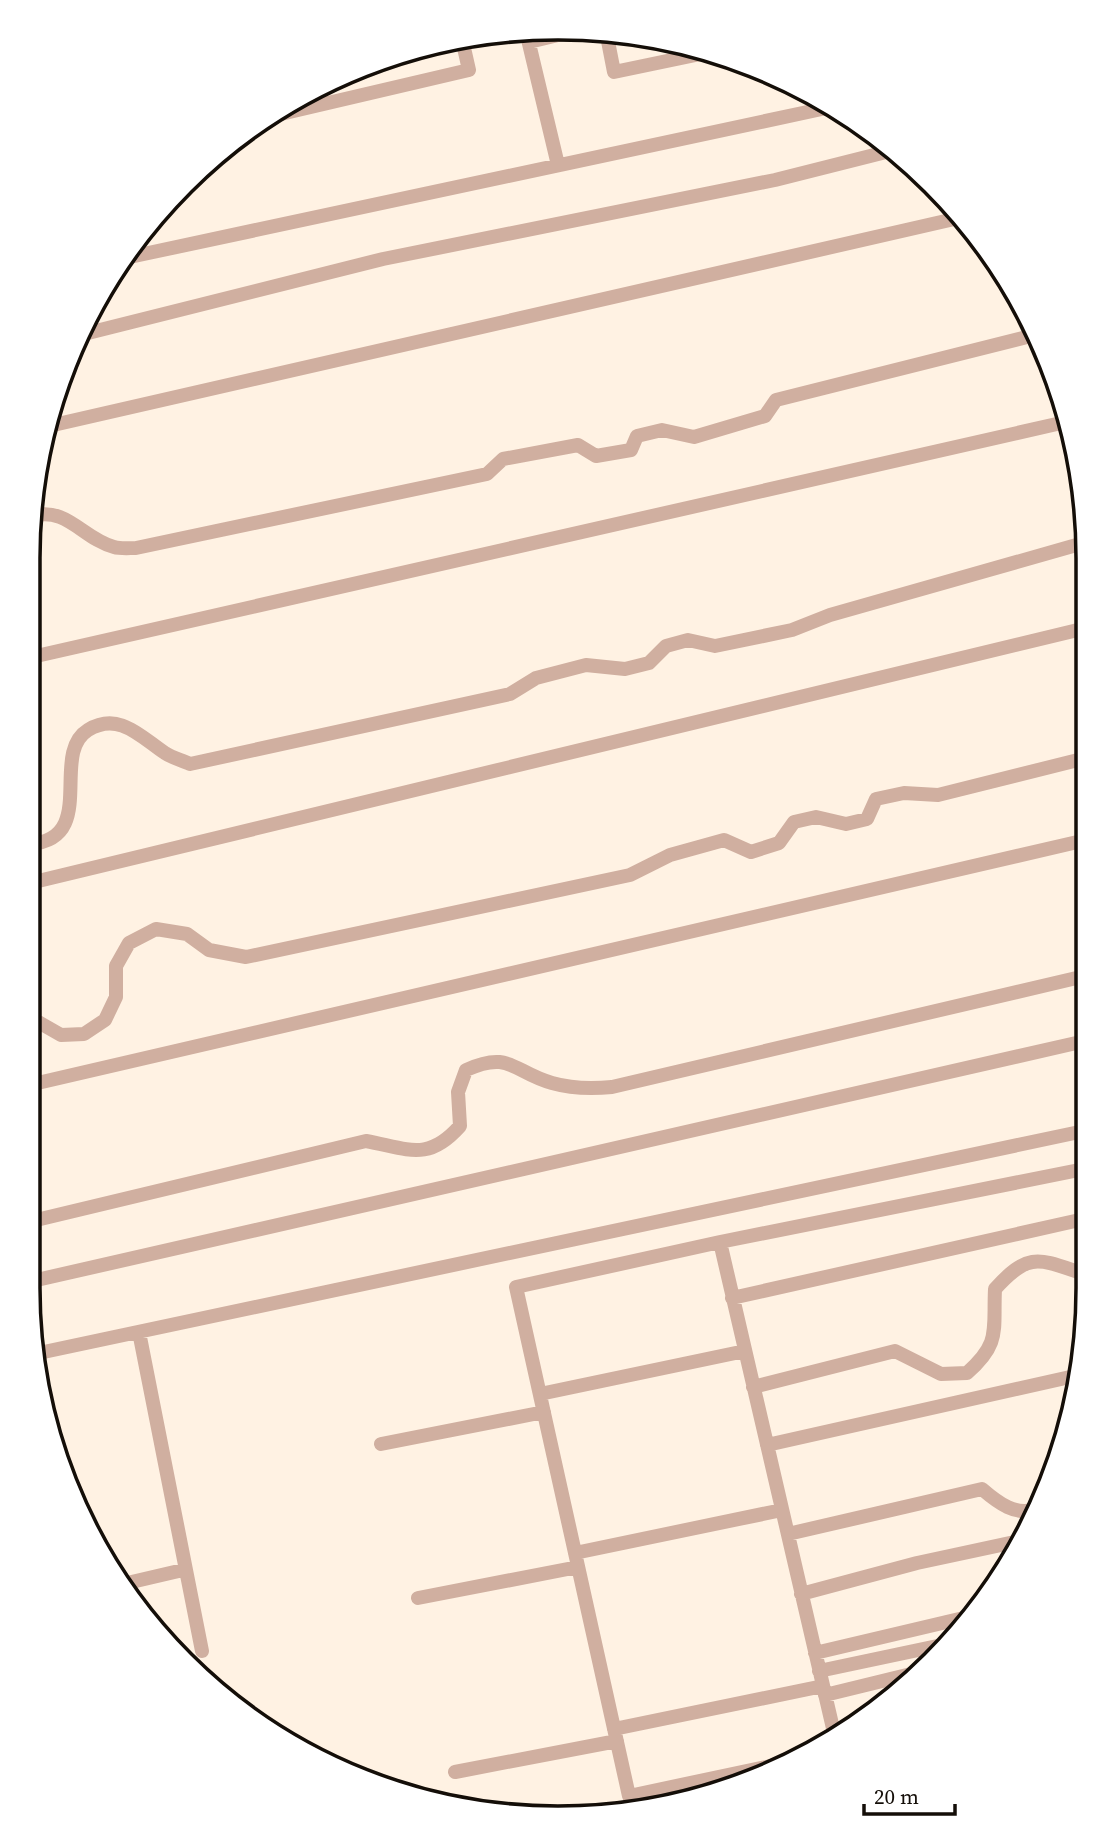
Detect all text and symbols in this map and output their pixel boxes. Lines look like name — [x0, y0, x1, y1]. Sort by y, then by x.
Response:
scale bar — [864, 1772, 955, 1816]
text: 20 m — [874, 1782, 919, 1811]

